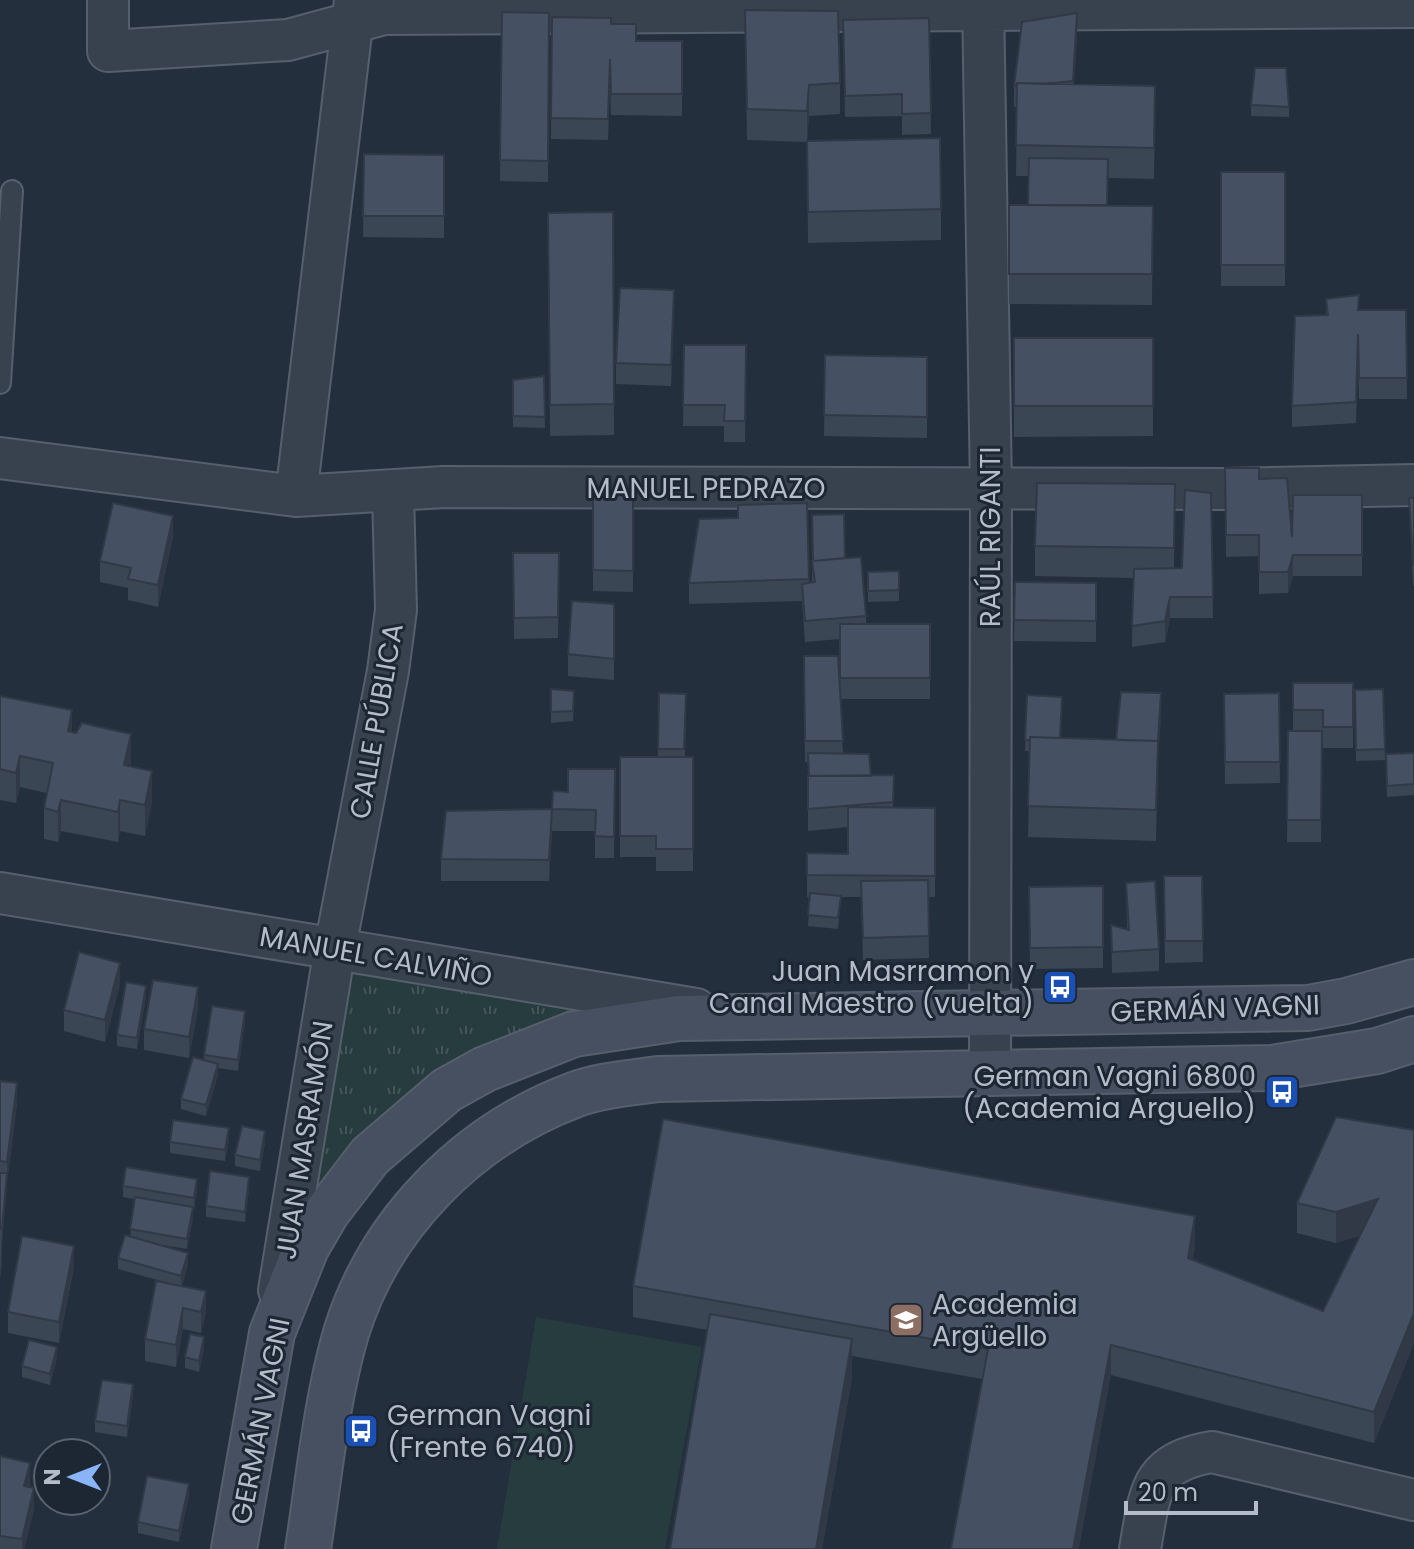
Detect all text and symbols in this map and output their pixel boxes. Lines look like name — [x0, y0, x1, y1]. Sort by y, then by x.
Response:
street label: RAÚL RIGANTI — [971, 447, 1010, 627]
street label: MANUEL PEDRAZO — [587, 469, 825, 508]
street label: CALLE PÚBLICA — [340, 620, 413, 822]
street label: MANUEL CALVIÑO — [257, 917, 495, 996]
place label: Juan Masrramon y Canal Maestro (vuelta) — [709, 952, 1034, 1023]
bus stop icon: Juan Masrramon y Canal Maestro (vuelta) — [1041, 968, 1079, 1006]
street label: GERMÁN VAGNI — [1110, 985, 1320, 1032]
street label: JUAN MASRAMÓN — [266, 1018, 343, 1262]
place label: German Vagni 6800 (Academia Arguello) — [962, 1057, 1256, 1128]
bus stop icon: German Vagni 6800 (Academia Arguello) — [1263, 1073, 1301, 1111]
place label: Academia Argüello — [932, 1285, 1078, 1356]
school or university icon: Academia Argüello — [887, 1301, 925, 1339]
street label: GERMÁN VAGNI — [221, 1315, 300, 1528]
place label: German Vagni (Frente 6740) — [387, 1396, 591, 1467]
bus stop icon: German Vagni (Frente 6740) — [342, 1412, 380, 1450]
north arrow — [32, 1437, 112, 1517]
scale bar — [1126, 1465, 1256, 1515]
text: N — [37, 1469, 68, 1485]
text: 20 m — [1138, 1476, 1198, 1509]

